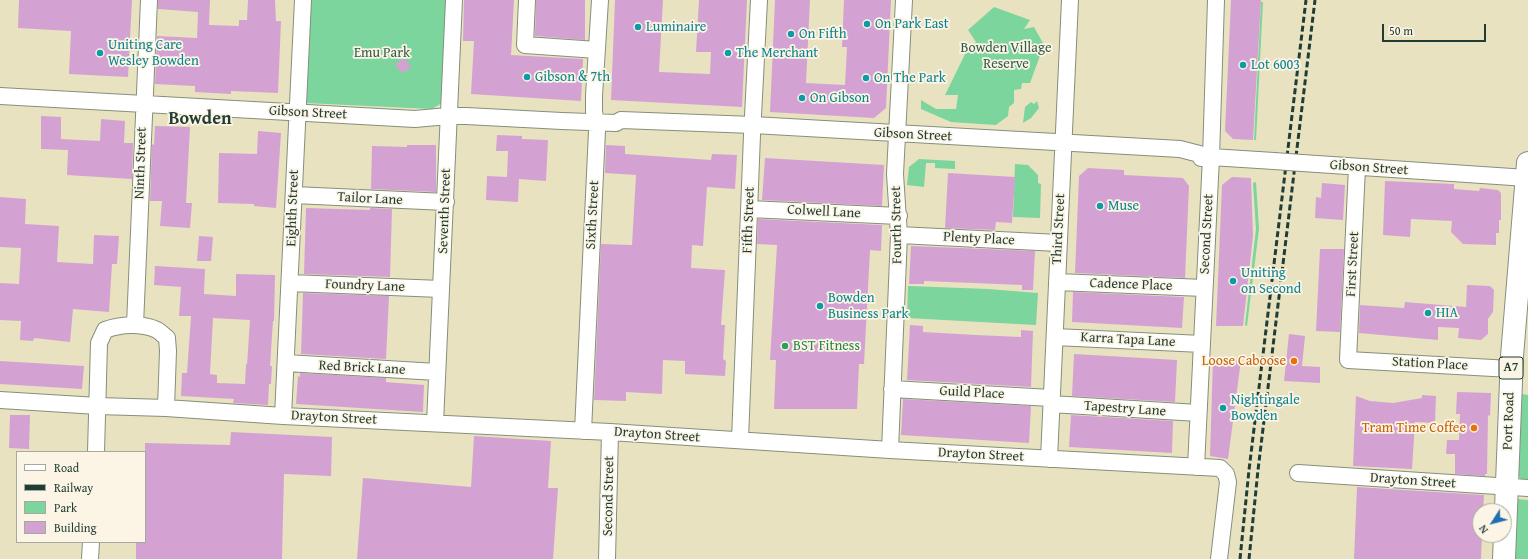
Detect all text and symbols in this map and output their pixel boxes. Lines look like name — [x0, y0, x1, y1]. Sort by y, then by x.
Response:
place label: On Park East — [875, 16, 949, 32]
scale bar — [1384, 16, 1488, 42]
place label: Luminaire — [646, 19, 706, 35]
marker: On Park East — [862, 19, 872, 29]
marker: Luminaire — [633, 22, 643, 32]
text: 50 m — [1389, 22, 1413, 39]
place label: On Fifth — [799, 26, 847, 42]
marker: On Fifth — [786, 29, 796, 39]
place label: Uniting Care Wesley Bowden — [108, 37, 199, 70]
park label: Bowden Village Reserve — [961, 40, 1051, 72]
park label: Emu Park — [354, 45, 410, 61]
place label: The Merchant — [736, 45, 818, 61]
marker: Uniting Care Wesley Bowden — [95, 48, 105, 58]
marker: The Merchant — [723, 48, 733, 58]
place label: Lot 6003 — [1251, 57, 1300, 73]
marker: Lot 6003 — [1238, 60, 1248, 70]
place label: Gibson & 7th — [535, 69, 610, 85]
place label: On The Park — [874, 70, 946, 86]
marker: Gibson & 7th — [522, 72, 532, 82]
marker: On The Park — [861, 73, 871, 83]
place label: On Gibson — [810, 90, 869, 106]
marker: On Gibson — [797, 93, 807, 103]
street label: Gibson Street — [268, 103, 348, 123]
district label: Bowden — [168, 108, 232, 130]
street label: Gibson Street — [873, 125, 953, 145]
street label: Ninth Street — [131, 127, 151, 199]
street label: Gibson Street — [1329, 157, 1409, 179]
street label: Seventh Street — [435, 168, 455, 254]
street label: Eighth Street — [283, 169, 303, 247]
street label: Sixth Street — [583, 180, 603, 250]
street label: Fifth Street — [739, 186, 759, 254]
street label: Fourth Street — [888, 186, 906, 264]
street label: Tailor Lane — [337, 189, 403, 209]
street label: Third Street — [1049, 193, 1069, 265]
street label: Second Street — [1197, 193, 1217, 275]
place label: Muse — [1108, 198, 1139, 214]
marker: Muse — [1095, 201, 1105, 211]
street label: Colwell Lane — [787, 202, 861, 222]
street label: Plenty Place — [943, 229, 1015, 249]
street label: First Street — [1343, 231, 1363, 297]
place label: Uniting on Second — [1241, 265, 1301, 298]
street label: Cadence Place — [1089, 275, 1173, 295]
street label: Foundry Lane — [325, 276, 405, 296]
marker: Uniting on Second — [1228, 276, 1238, 286]
place label: Bowden Business Park — [828, 290, 909, 322]
marker: Bowden Business Park — [815, 301, 825, 311]
place label: HIA — [1436, 305, 1458, 321]
marker: HIA — [1423, 308, 1433, 318]
street label: Karra Tapa Lane — [1080, 329, 1176, 351]
place label: BST Fitness — [793, 338, 860, 354]
marker: BST Fitness — [780, 341, 790, 351]
place label: Loose Caboose — [1202, 353, 1286, 369]
street label: Station Place — [1392, 354, 1468, 374]
marker: Loose Caboose — [1289, 356, 1299, 366]
street label: Red Brick Lane — [318, 357, 406, 379]
road number: A7 — [1499, 357, 1523, 379]
street label: Guild Place — [939, 383, 1005, 403]
place label: Nightingale Bowden — [1231, 392, 1300, 424]
street label: Port Road — [1500, 392, 1518, 450]
street label: Tapestry Lane — [1083, 398, 1167, 420]
marker: Nightingale Bowden — [1218, 403, 1228, 413]
street label: Drayton Street — [291, 407, 377, 429]
place label: Tram Time Coffee — [1362, 420, 1466, 436]
marker: Tram Time Coffee — [1469, 423, 1479, 433]
street label: Drayton Street — [613, 424, 701, 446]
street label: Drayton Street — [938, 444, 1024, 466]
legend — [16, 451, 146, 543]
street label: Second Street — [600, 456, 618, 536]
text: Road — [54, 459, 79, 476]
street label: Drayton Street — [1369, 470, 1457, 492]
text: Railway — [54, 479, 93, 496]
text: Park — [54, 499, 77, 516]
north arrow — [1472, 503, 1512, 543]
text: Building — [54, 519, 97, 536]
text: N — [1474, 522, 1492, 537]

